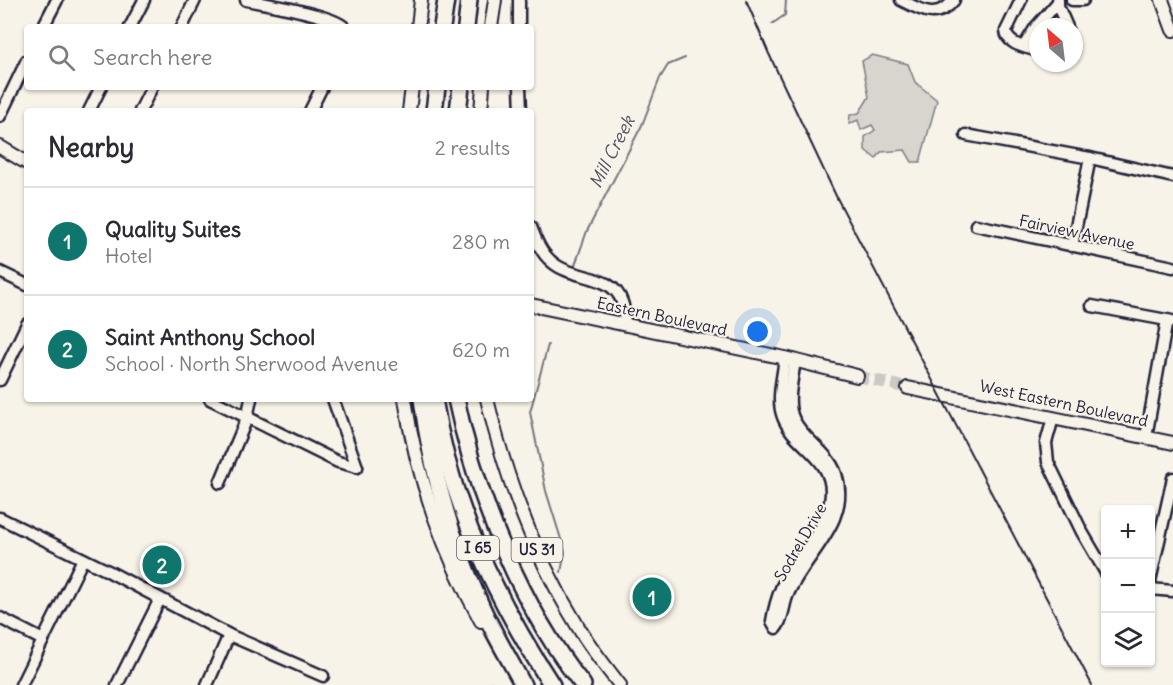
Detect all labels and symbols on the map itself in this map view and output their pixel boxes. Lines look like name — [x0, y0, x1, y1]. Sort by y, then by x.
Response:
north arrow — [1029, 18, 1083, 72]
water label: Mill Creek — [584, 110, 640, 192]
street label: Fairview Avenue — [1017, 210, 1137, 254]
street label: Eastern Boulevard — [595, 292, 729, 340]
your location — [743, 317, 772, 346]
street label: West Eastern Boulevard — [978, 375, 1150, 431]
street label: Sodrel Drive — [770, 499, 830, 585]
road number: I 65 — [457, 536, 499, 560]
road number: US 31 — [512, 538, 562, 562]
pin: 2 — [142, 542, 182, 588]
pin: 1 — [632, 574, 672, 620]

